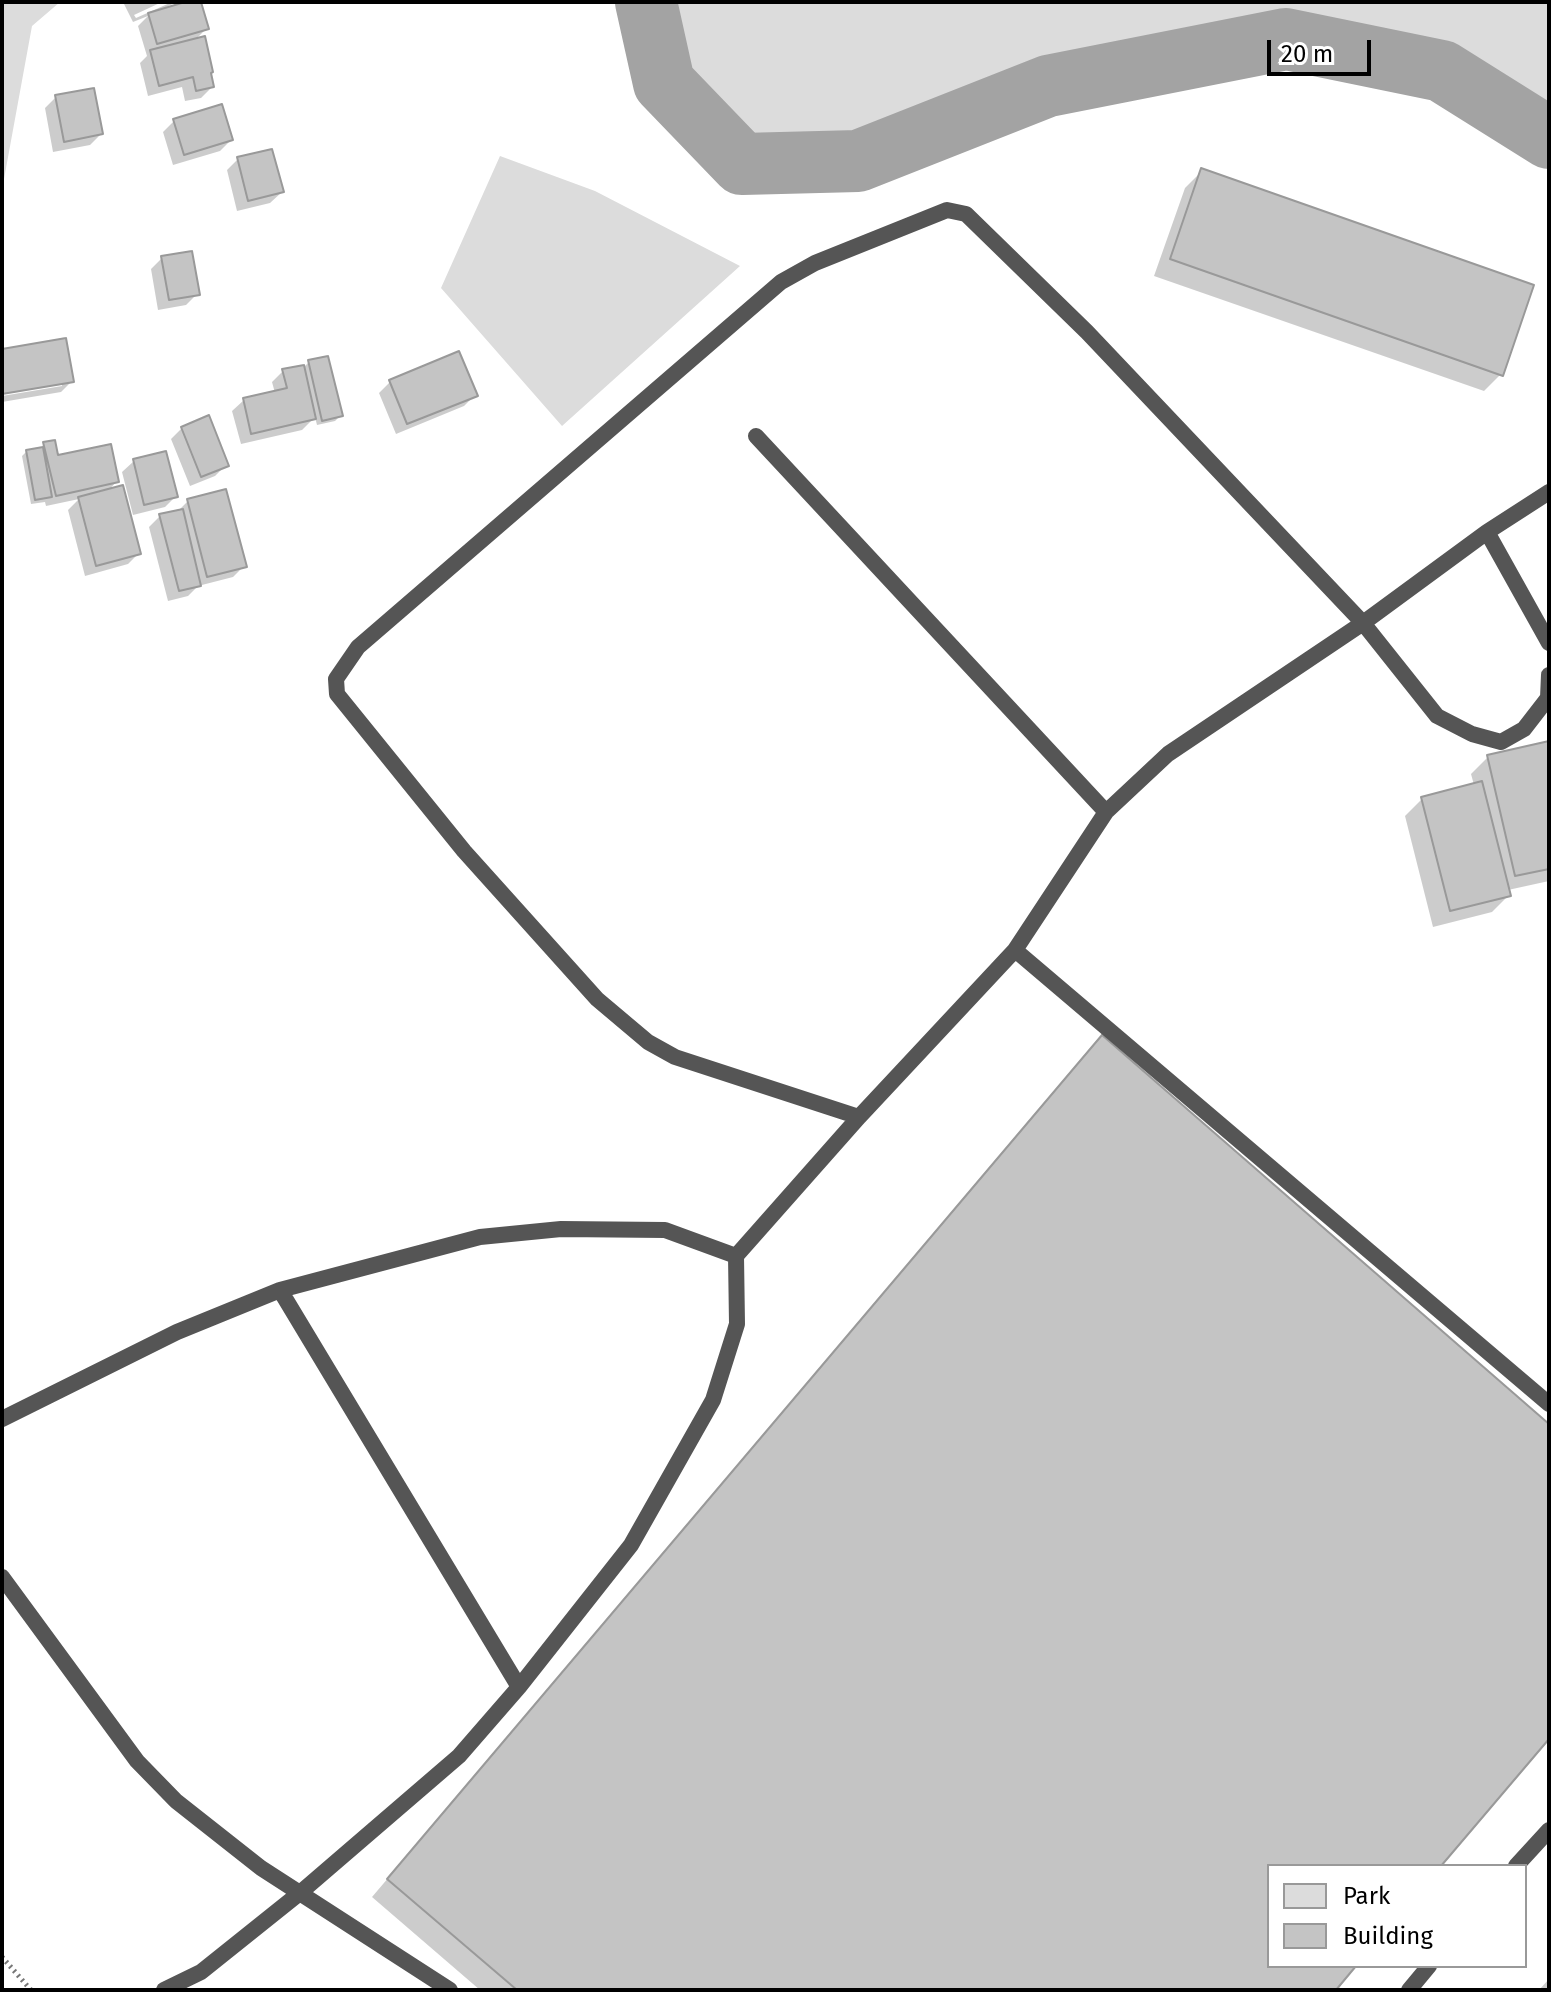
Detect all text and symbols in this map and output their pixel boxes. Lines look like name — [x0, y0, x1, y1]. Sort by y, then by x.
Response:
scale bar — [1271, 24, 1375, 74]
text: 20 m — [1281, 40, 1333, 68]
legend — [1267, 1864, 1527, 1968]
text: Park — [1343, 1882, 1390, 1910]
text: Building — [1343, 1922, 1433, 1950]

